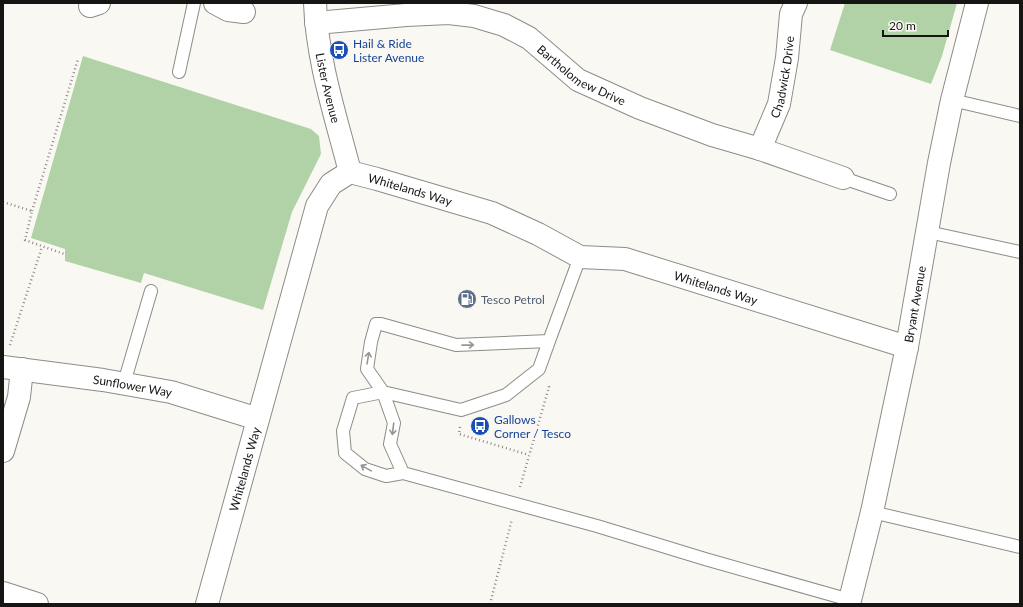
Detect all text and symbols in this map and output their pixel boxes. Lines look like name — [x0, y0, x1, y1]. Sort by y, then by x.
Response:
scale bar — [883, 12, 948, 38]
text: 20 m — [889, 18, 916, 33]
street label: Chadwick Drive — [766, 35, 796, 120]
place label: Hail & Ride Lister Avenue — [353, 36, 424, 65]
bus stop icon: Hail & Ride Lister Avenue — [328, 39, 350, 61]
street label: Bartholomew Drive — [534, 41, 628, 108]
street label: Lister Avenue — [313, 52, 344, 124]
street label: Whitelands Way — [367, 170, 455, 209]
street label: Bryant Avenue — [900, 265, 928, 344]
street label: Whitelands Way — [672, 267, 760, 308]
fuel station icon: Tesco Petrol — [456, 288, 478, 310]
place label: Tesco Petrol — [481, 292, 545, 307]
one-way arrow — [461, 341, 474, 349]
one-way arrow — [364, 352, 372, 365]
street label: Sunflower Way — [92, 371, 174, 400]
place label: Gallows Corner / Tesco — [494, 412, 571, 441]
bus stop icon: Gallows Corner / Tesco — [469, 415, 491, 437]
one-way arrow — [389, 422, 396, 435]
street label: Whitelands Way — [226, 424, 263, 513]
one-way arrow — [360, 463, 372, 471]

